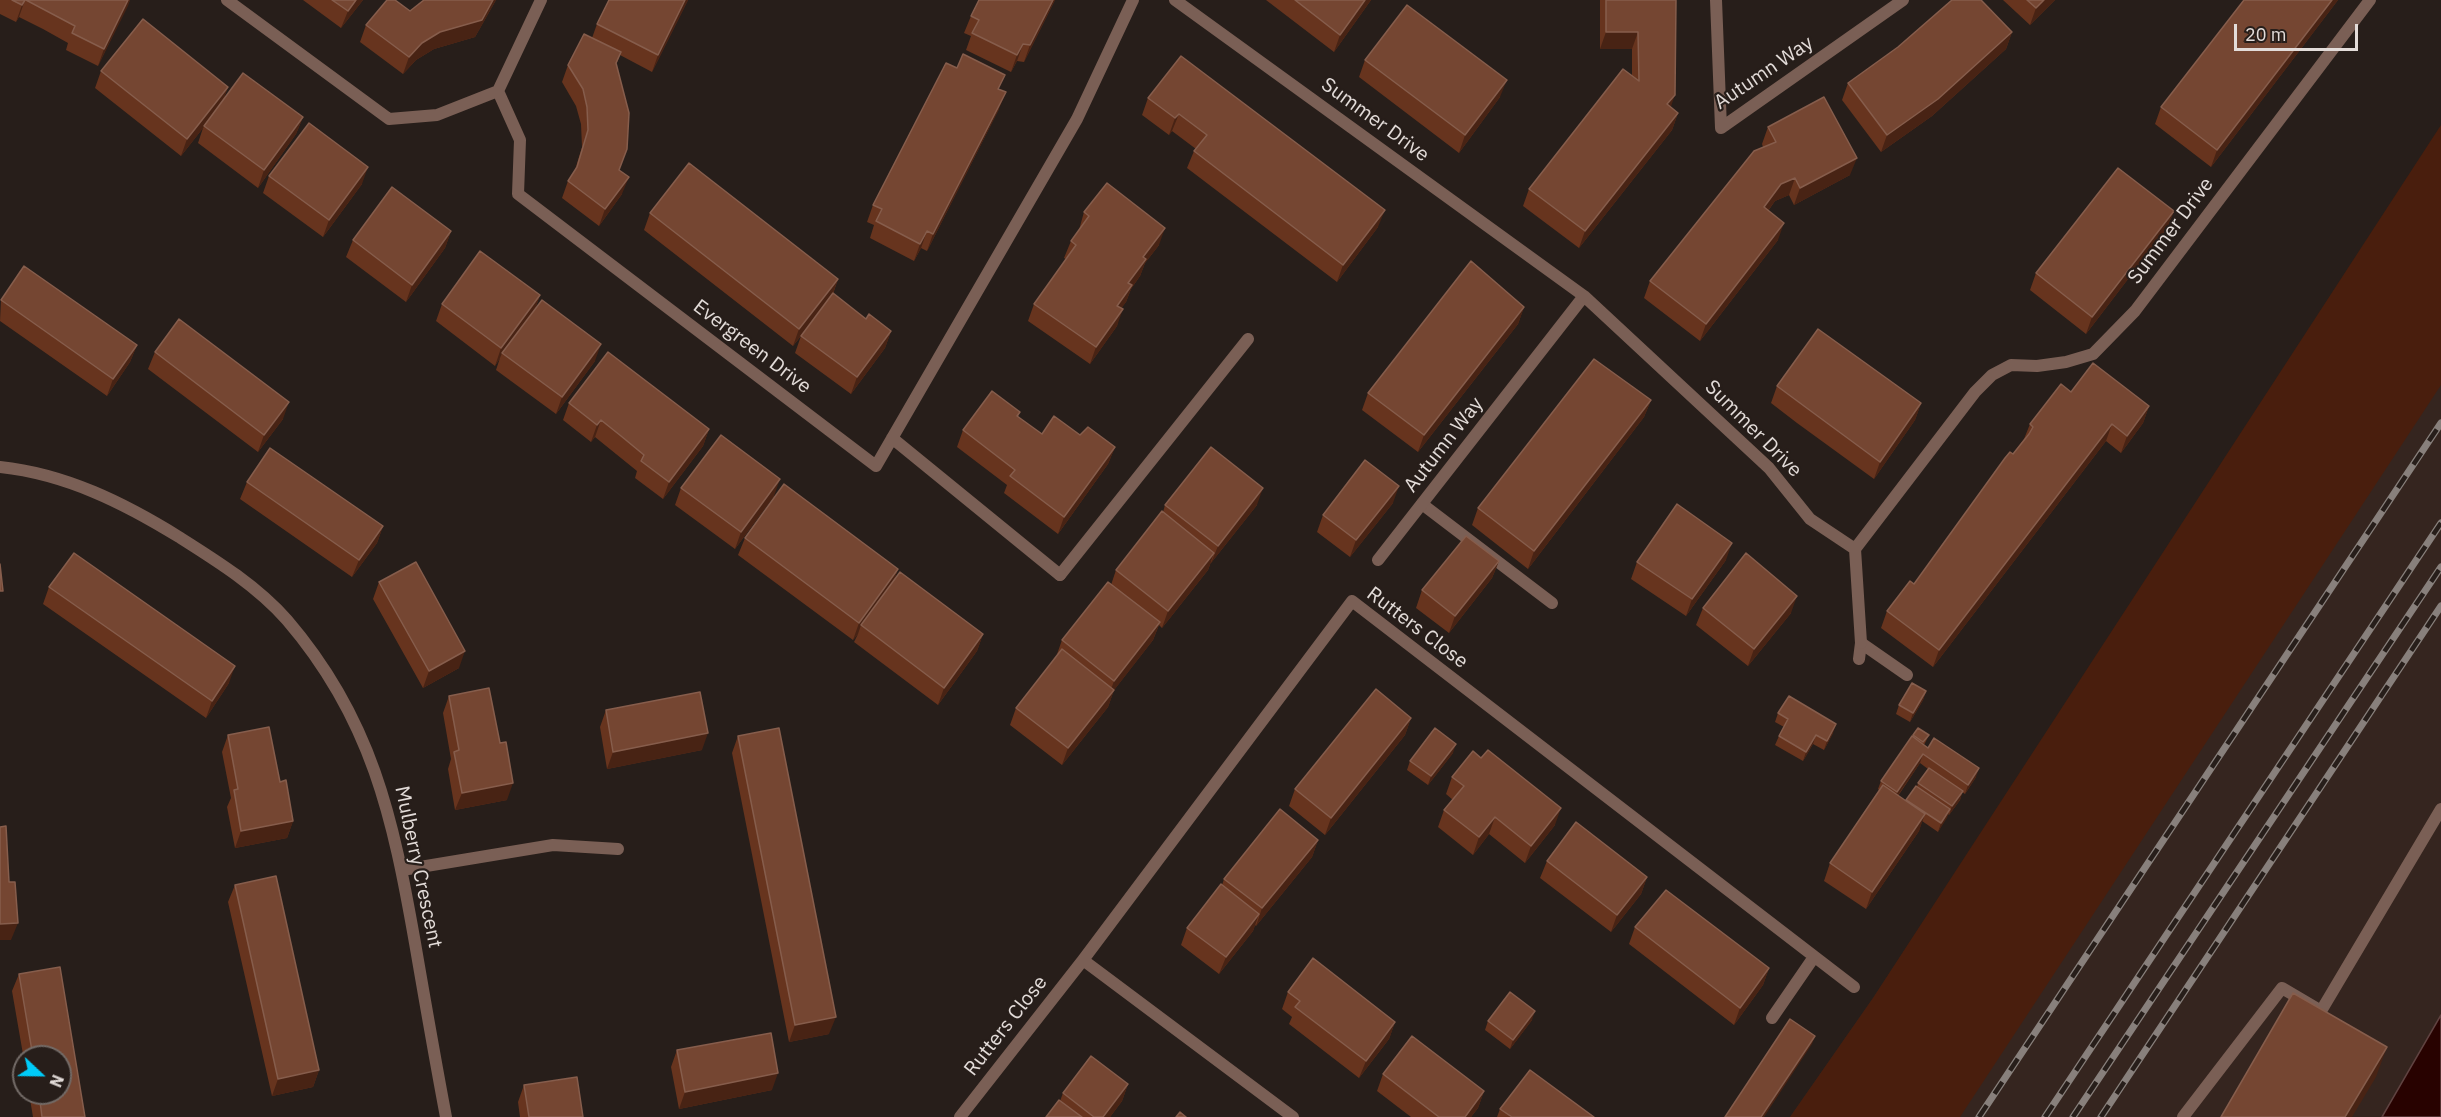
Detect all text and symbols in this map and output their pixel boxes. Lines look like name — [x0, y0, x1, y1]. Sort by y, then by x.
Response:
scale bar — [2237, 12, 2362, 50]
text: 20 m — [2245, 23, 2287, 46]
street label: Autumn Way — [1710, 31, 1818, 115]
street label: Summer Drive — [1316, 73, 1434, 167]
street label: Summer Drive — [2123, 173, 2219, 289]
street label: Evergreen Drive — [688, 295, 816, 399]
street label: Summer Drive — [1699, 375, 1807, 483]
street label: Autumn Way — [1399, 393, 1489, 497]
street label: Rutters Close — [1362, 582, 1472, 674]
street label: Mulberry Crescent — [389, 784, 447, 950]
street label: Rutters Close — [959, 971, 1053, 1081]
north arrow — [12, 1045, 72, 1105]
text: N — [45, 1072, 68, 1090]

